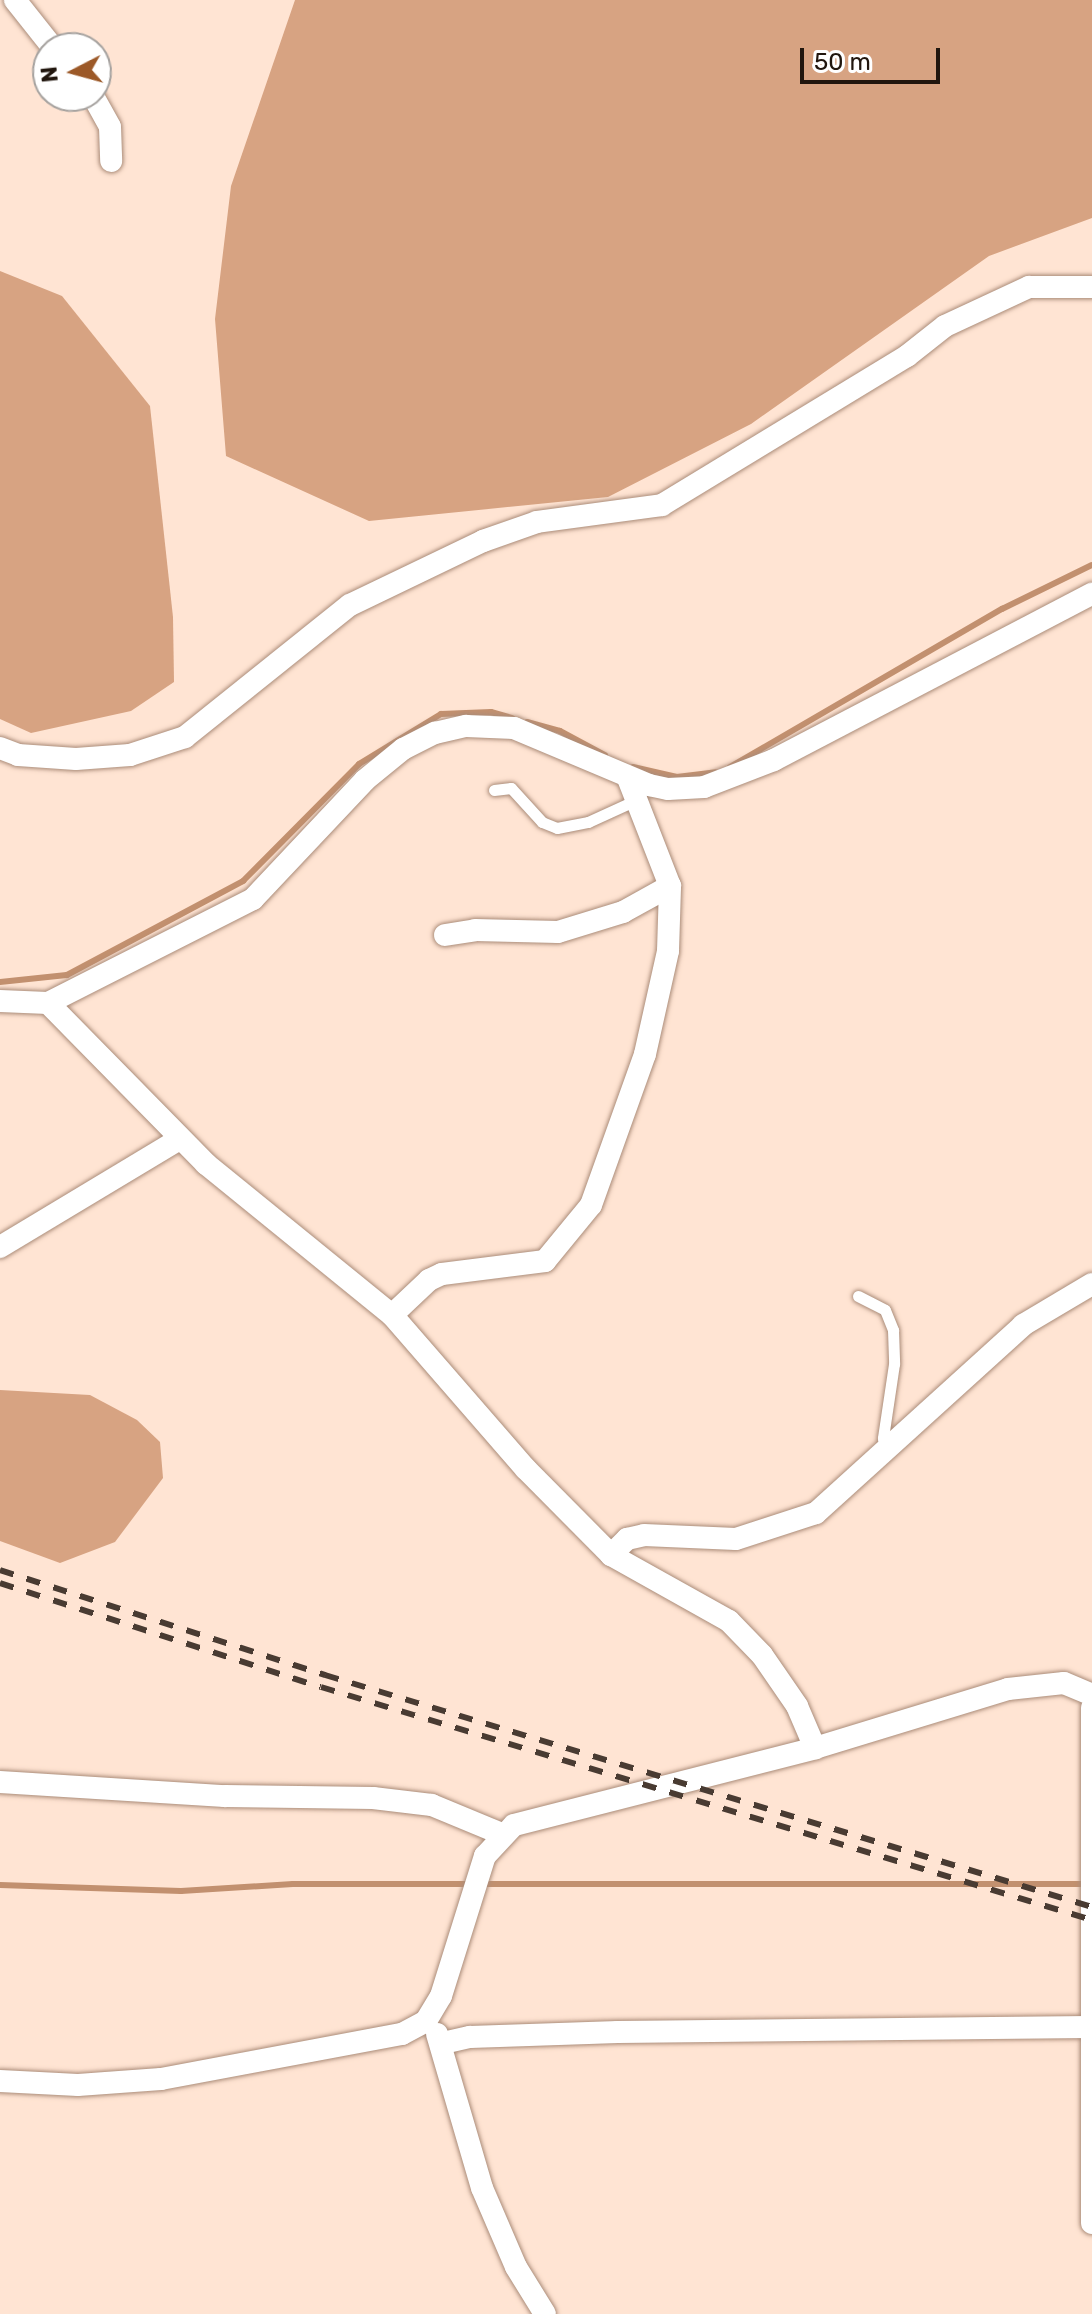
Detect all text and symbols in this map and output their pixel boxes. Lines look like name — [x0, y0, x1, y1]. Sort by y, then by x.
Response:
north arrow — [32, 32, 112, 112]
scale bar — [804, 32, 944, 82]
text: 50 m — [814, 48, 871, 76]
text: N — [35, 65, 64, 84]

